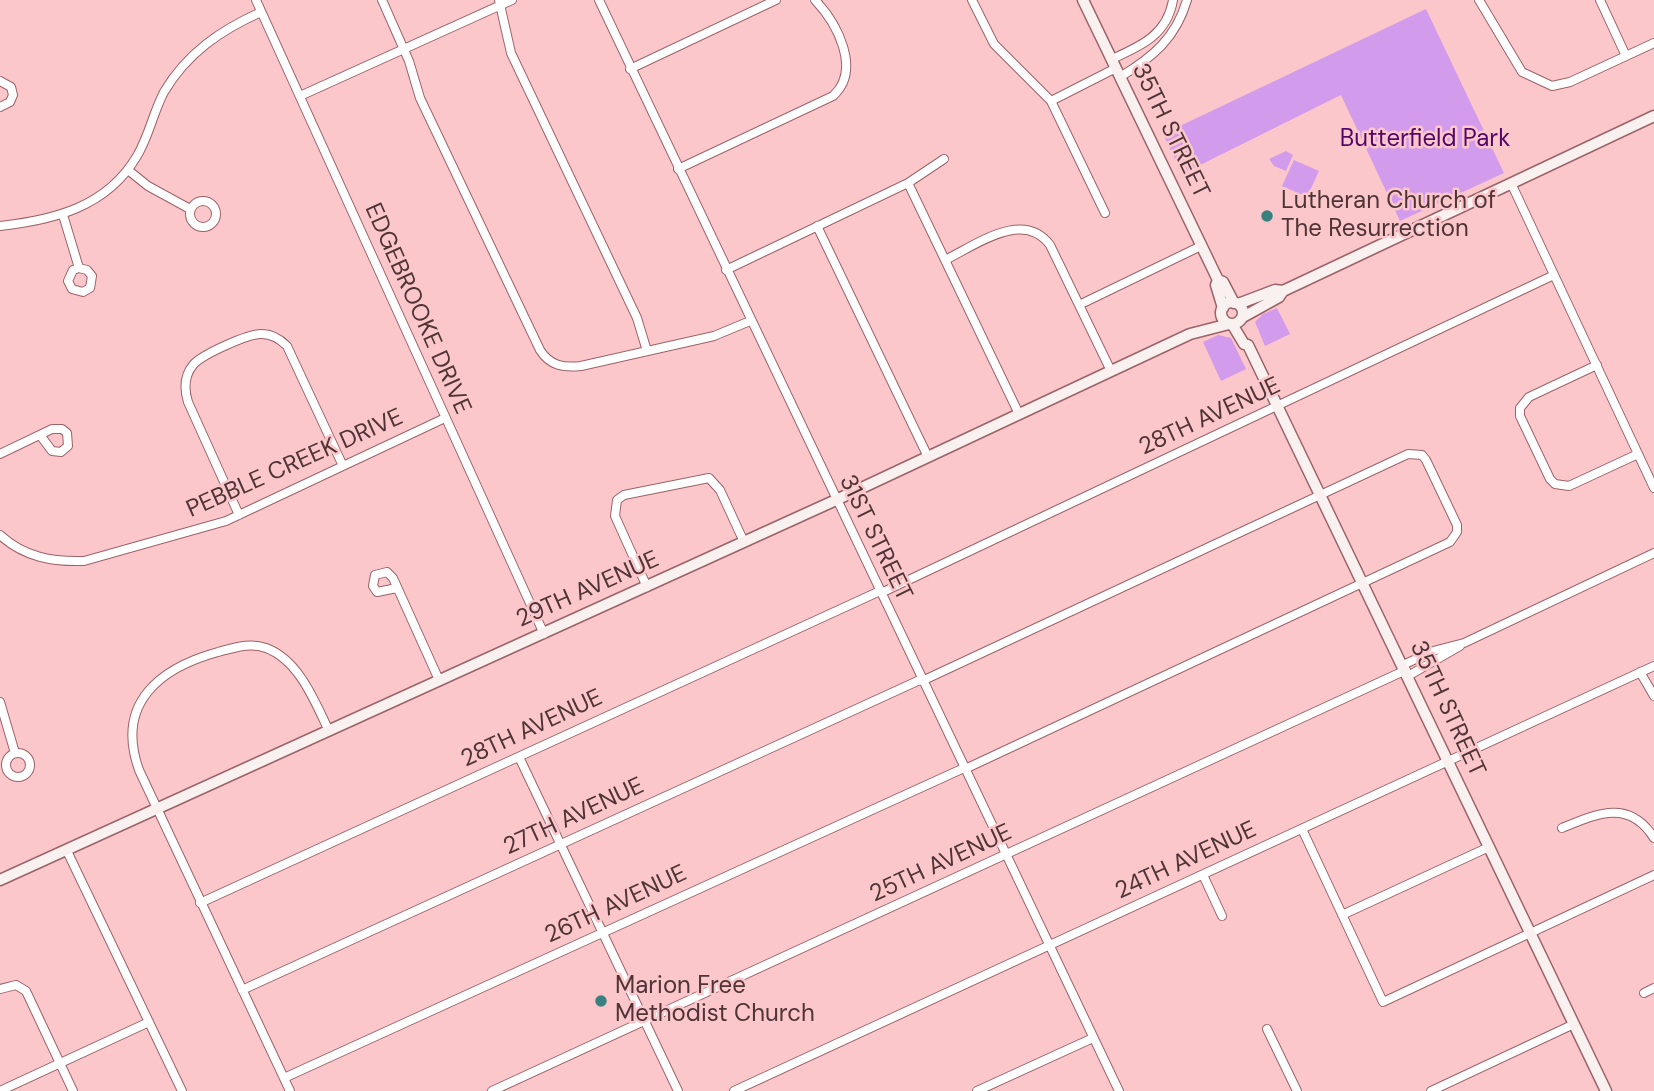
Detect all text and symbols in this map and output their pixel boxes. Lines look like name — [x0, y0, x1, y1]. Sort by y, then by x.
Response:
street label: 35TH STREET — [1125, 59, 1215, 203]
park label: Butterfield Park — [1340, 126, 1510, 154]
place label: Lutheran Church of The Resurrection — [1281, 188, 1496, 244]
street label: EDGEBROOKE DRIVE — [358, 199, 476, 419]
marker: Lutheran Church of The Resurrection — [1259, 208, 1275, 224]
street label: 28TH AVENUE — [1135, 372, 1285, 462]
street label: PEBBLE CREEK DRIVE — [182, 403, 408, 525]
street label: 31ST STREET — [832, 470, 918, 606]
street label: 29TH AVENUE — [512, 546, 664, 634]
street label: 35TH STREET — [1403, 637, 1491, 781]
street label: 28TH AVENUE — [457, 684, 607, 774]
street label: 27TH AVENUE — [499, 772, 649, 862]
street label: 24TH AVENUE — [1111, 816, 1261, 906]
street label: 25TH AVENUE — [865, 819, 1017, 909]
street label: 26TH AVENUE — [540, 860, 692, 950]
place label: Marion Free Methodist Church — [615, 973, 815, 1029]
marker: Marion Free Methodist Church — [593, 993, 609, 1009]

